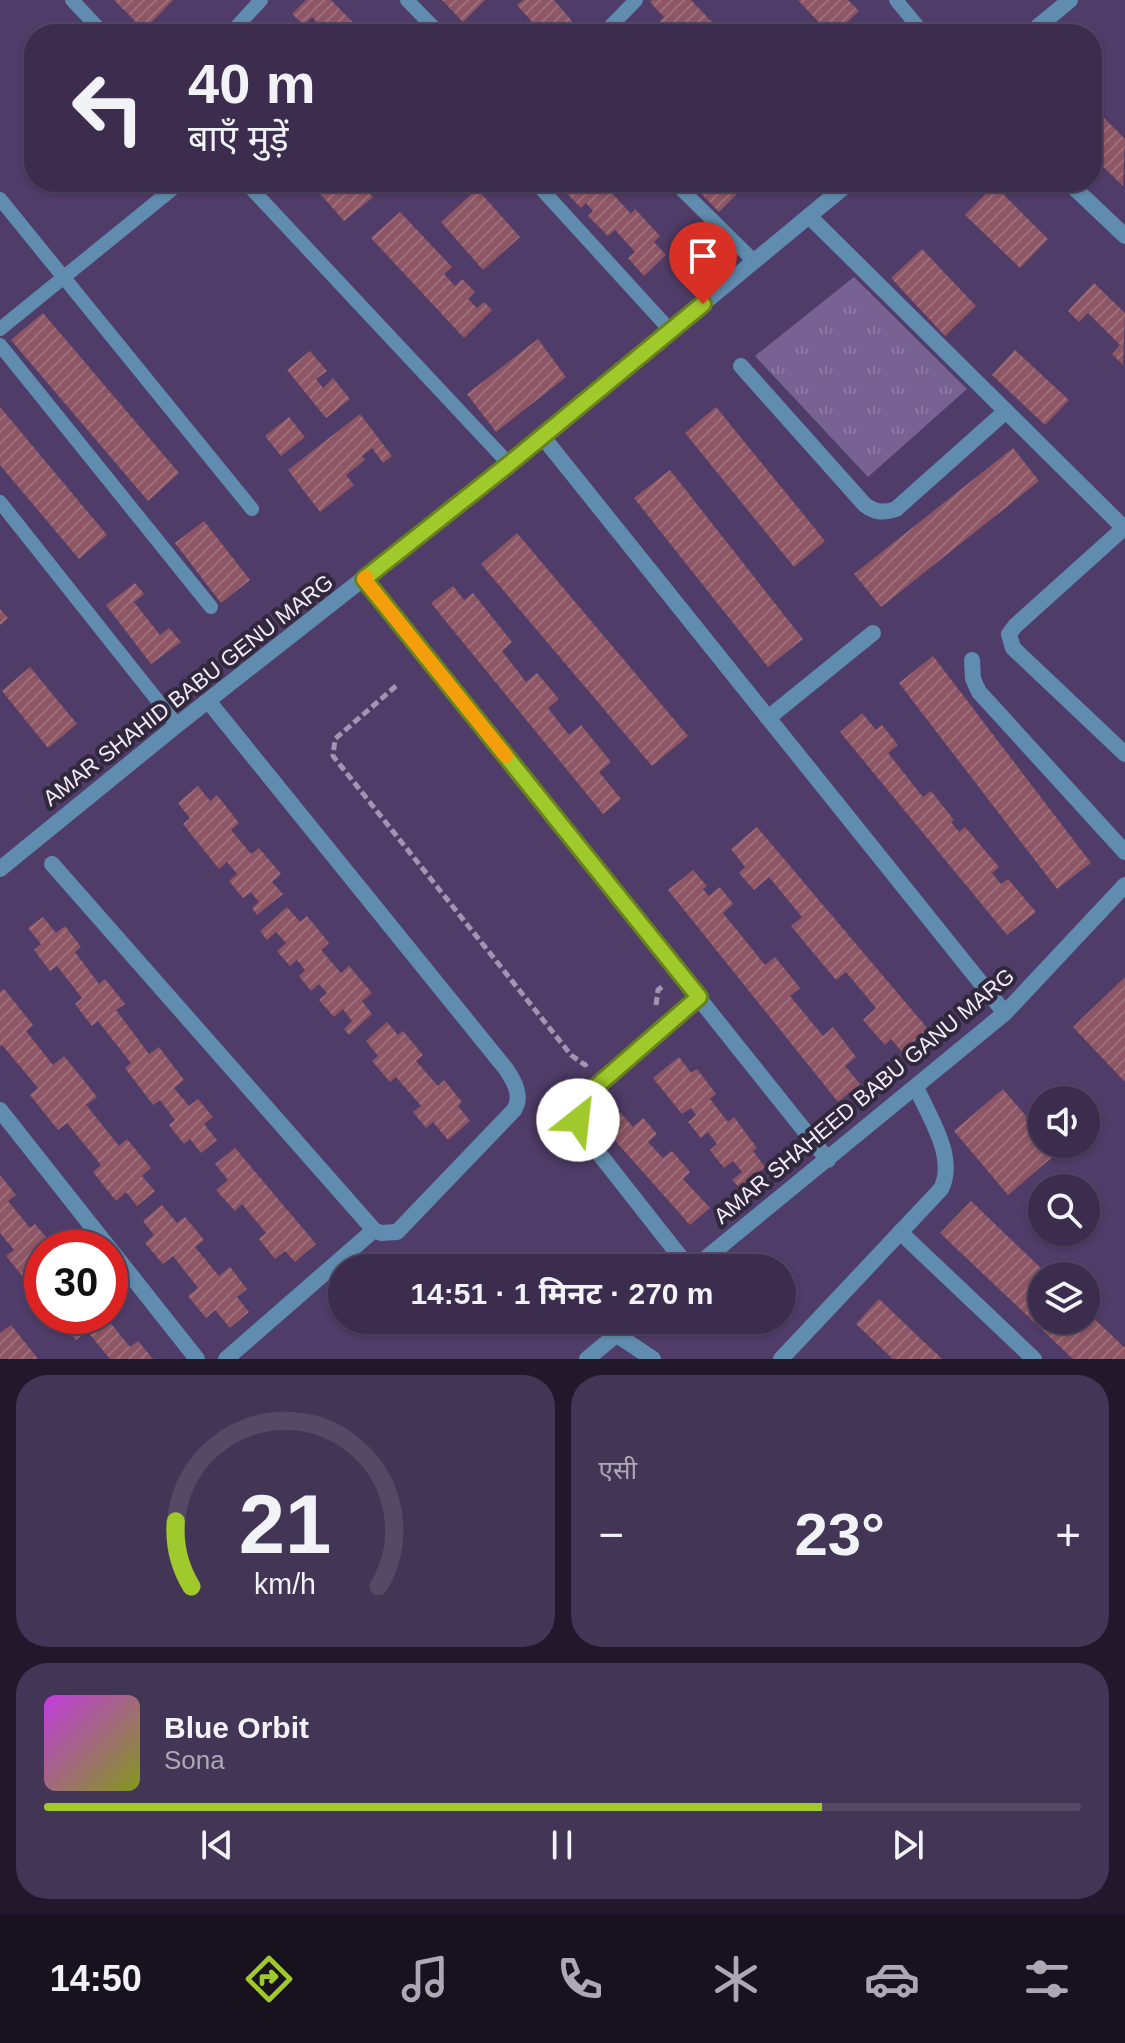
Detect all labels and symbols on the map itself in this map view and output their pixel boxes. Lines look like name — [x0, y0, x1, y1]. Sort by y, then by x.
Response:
pin — [669, 222, 737, 304]
street label: AMAR SHAHID BABU GENU MARG — [38, 569, 338, 811]
street label: AMAR SHAHEED BABU GANU MARG — [709, 963, 1019, 1229]
position arrow — [536, 1078, 620, 1162]
speed limit sign: 30 — [24, 1230, 128, 1334]

